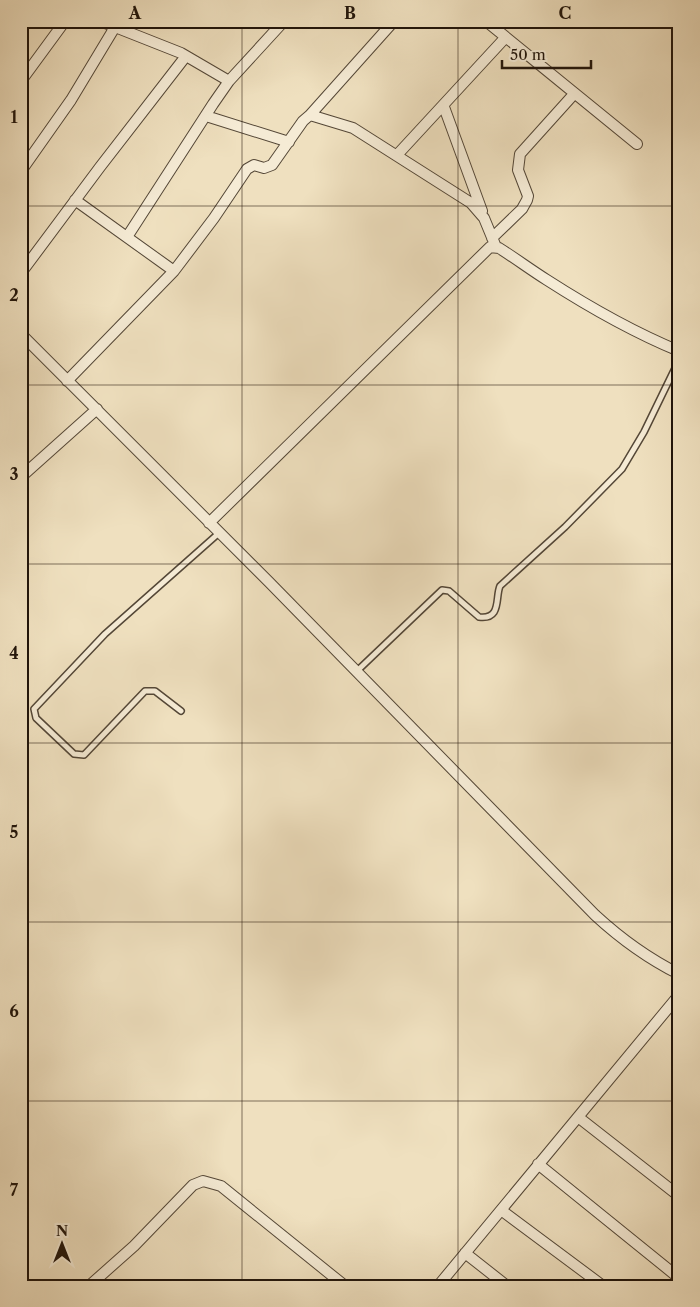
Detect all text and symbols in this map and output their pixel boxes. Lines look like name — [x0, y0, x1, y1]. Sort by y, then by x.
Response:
text: A — [128, 3, 142, 23]
text: B — [344, 3, 356, 23]
text: C — [559, 3, 571, 23]
scale bar — [502, 38, 591, 70]
text: 50 m — [510, 45, 546, 64]
text: 1 — [10, 107, 18, 127]
text: 2 — [9, 285, 19, 305]
text: 3 — [9, 464, 19, 484]
text: 4 — [9, 643, 19, 663]
text: 5 — [10, 822, 19, 842]
text: 6 — [9, 1001, 19, 1021]
text: 7 — [10, 1180, 19, 1200]
north arrow — [38, 1220, 88, 1270]
text: N — [56, 1222, 68, 1240]

